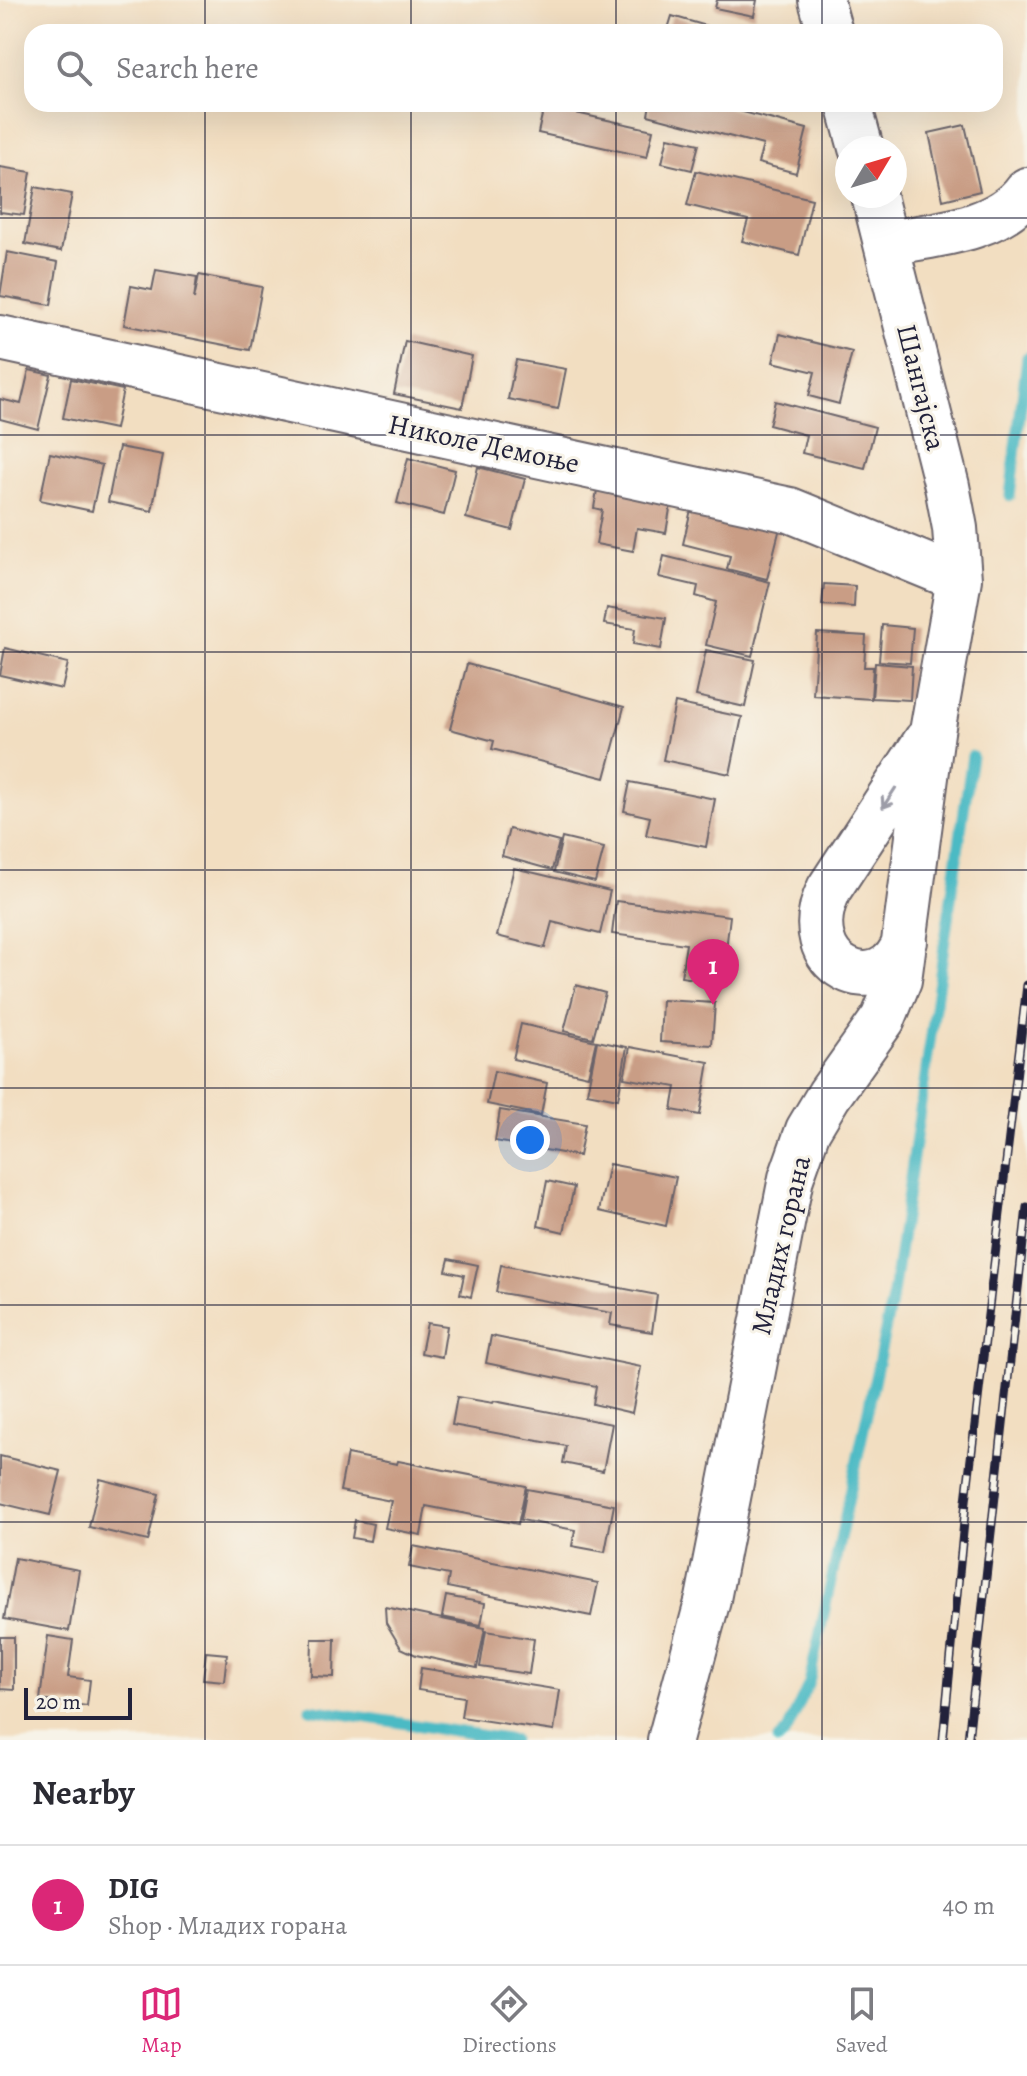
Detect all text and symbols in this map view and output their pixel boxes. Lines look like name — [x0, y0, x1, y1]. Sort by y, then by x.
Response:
search box — [24, 24, 1003, 112]
icon: search — [52, 46, 96, 90]
text: Search here — [116, 48, 259, 88]
north arrow — [835, 136, 907, 208]
street label: Шангајска — [887, 320, 955, 455]
street label: Николе Демоње — [385, 405, 583, 483]
one-way arrow — [881, 786, 897, 808]
pin: 1 — [687, 939, 739, 1005]
your location — [510, 1120, 550, 1160]
street label: Младих горана — [742, 1152, 820, 1339]
scale bar — [24, 1684, 132, 1720]
text: 20 m — [36, 1687, 81, 1717]
text: Nearby — [32, 1769, 135, 1816]
text: DIG — [108, 1868, 159, 1908]
text: 1 — [53, 1888, 63, 1923]
text: 40 m — [943, 1888, 995, 1923]
text: Shop · Младих горана — [108, 1908, 347, 1943]
tab: Map — [139, 1982, 183, 2060]
tab: Directions — [462, 1982, 557, 2060]
tab: Saved — [835, 1982, 888, 2060]

